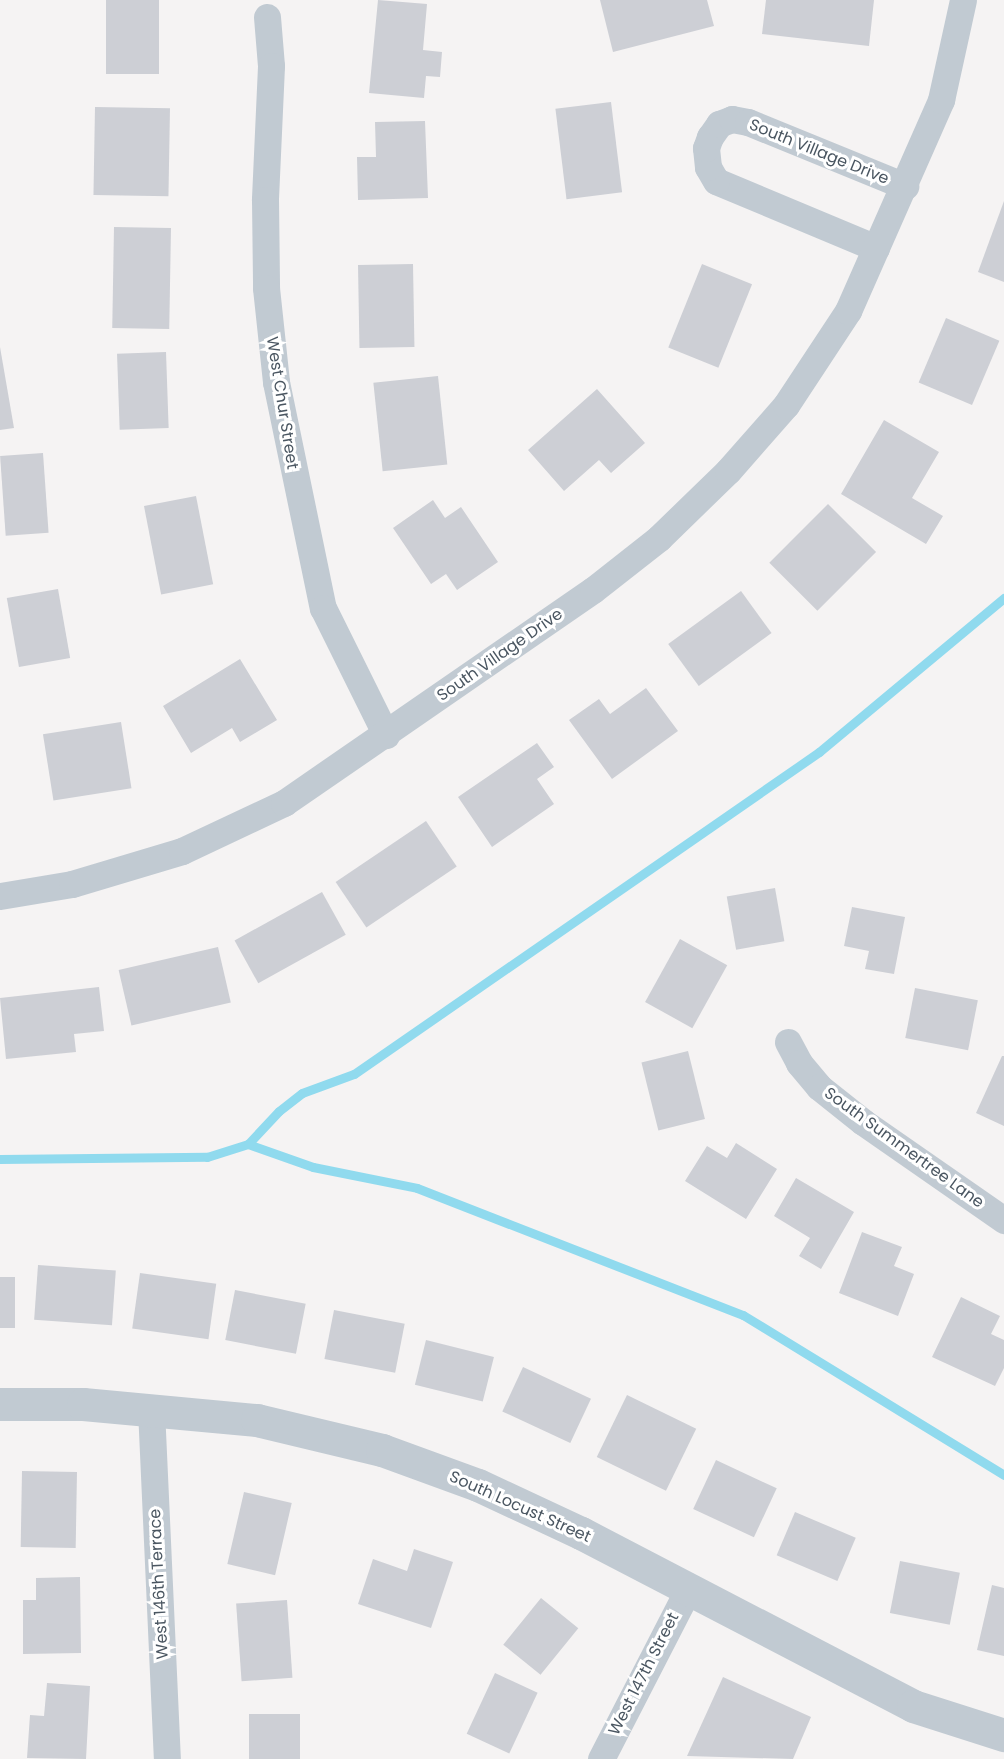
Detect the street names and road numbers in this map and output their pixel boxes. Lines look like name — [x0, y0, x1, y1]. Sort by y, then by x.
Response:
street label: South Village Drive — [746, 115, 892, 189]
street label: West Chur Street — [262, 335, 302, 471]
street label: South Village Drive — [434, 604, 566, 706]
street label: South Summertree Lane — [820, 1084, 988, 1212]
street label: South Locust Street — [446, 1467, 594, 1547]
street label: West 146th Terrace — [145, 1508, 173, 1660]
street label: West 147th Street — [605, 1609, 683, 1739]

